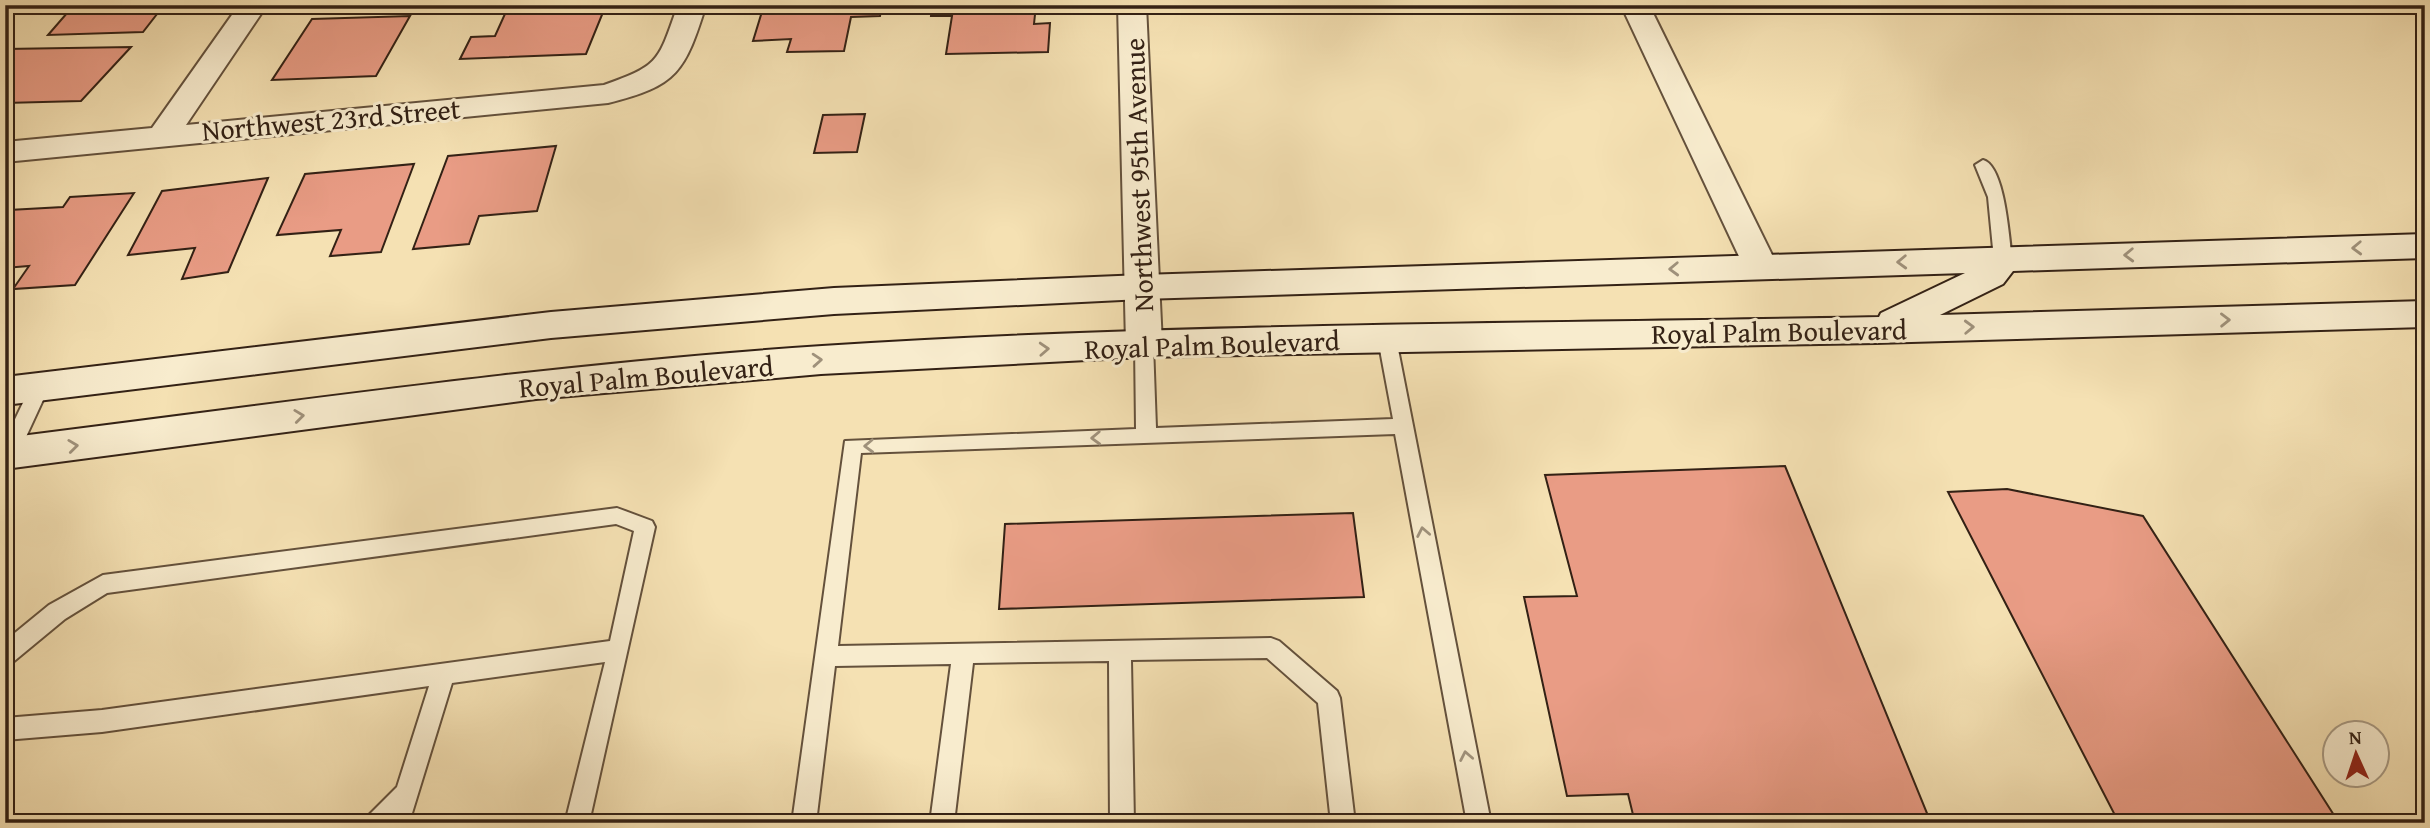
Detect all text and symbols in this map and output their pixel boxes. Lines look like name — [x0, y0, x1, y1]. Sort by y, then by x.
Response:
street label: Northwest 95th Avenue — [1113, 37, 1163, 313]
street label: Northwest 23rd Street — [200, 87, 462, 151]
one-way arrow — [2351, 240, 2361, 256]
one-way arrow — [2123, 247, 2134, 263]
one-way arrow — [1896, 255, 1907, 270]
one-way arrow — [1669, 262, 1680, 277]
street label: Royal Palm Boulevard — [1651, 308, 1907, 354]
one-way arrow — [2220, 312, 2231, 327]
street label: Royal Palm Boulevard — [1084, 319, 1340, 369]
one-way arrow — [1964, 319, 1974, 335]
one-way arrow — [1039, 342, 1050, 357]
street label: Royal Palm Boulevard — [517, 344, 775, 408]
one-way arrow — [812, 353, 823, 368]
one-way arrow — [293, 409, 304, 424]
one-way arrow — [1091, 430, 1102, 445]
one-way arrow — [67, 438, 79, 453]
one-way arrow — [863, 438, 874, 453]
one-way arrow — [1417, 526, 1432, 538]
north arrow — [2322, 720, 2392, 790]
text: N — [2348, 723, 2362, 751]
one-way arrow — [1459, 750, 1474, 762]

